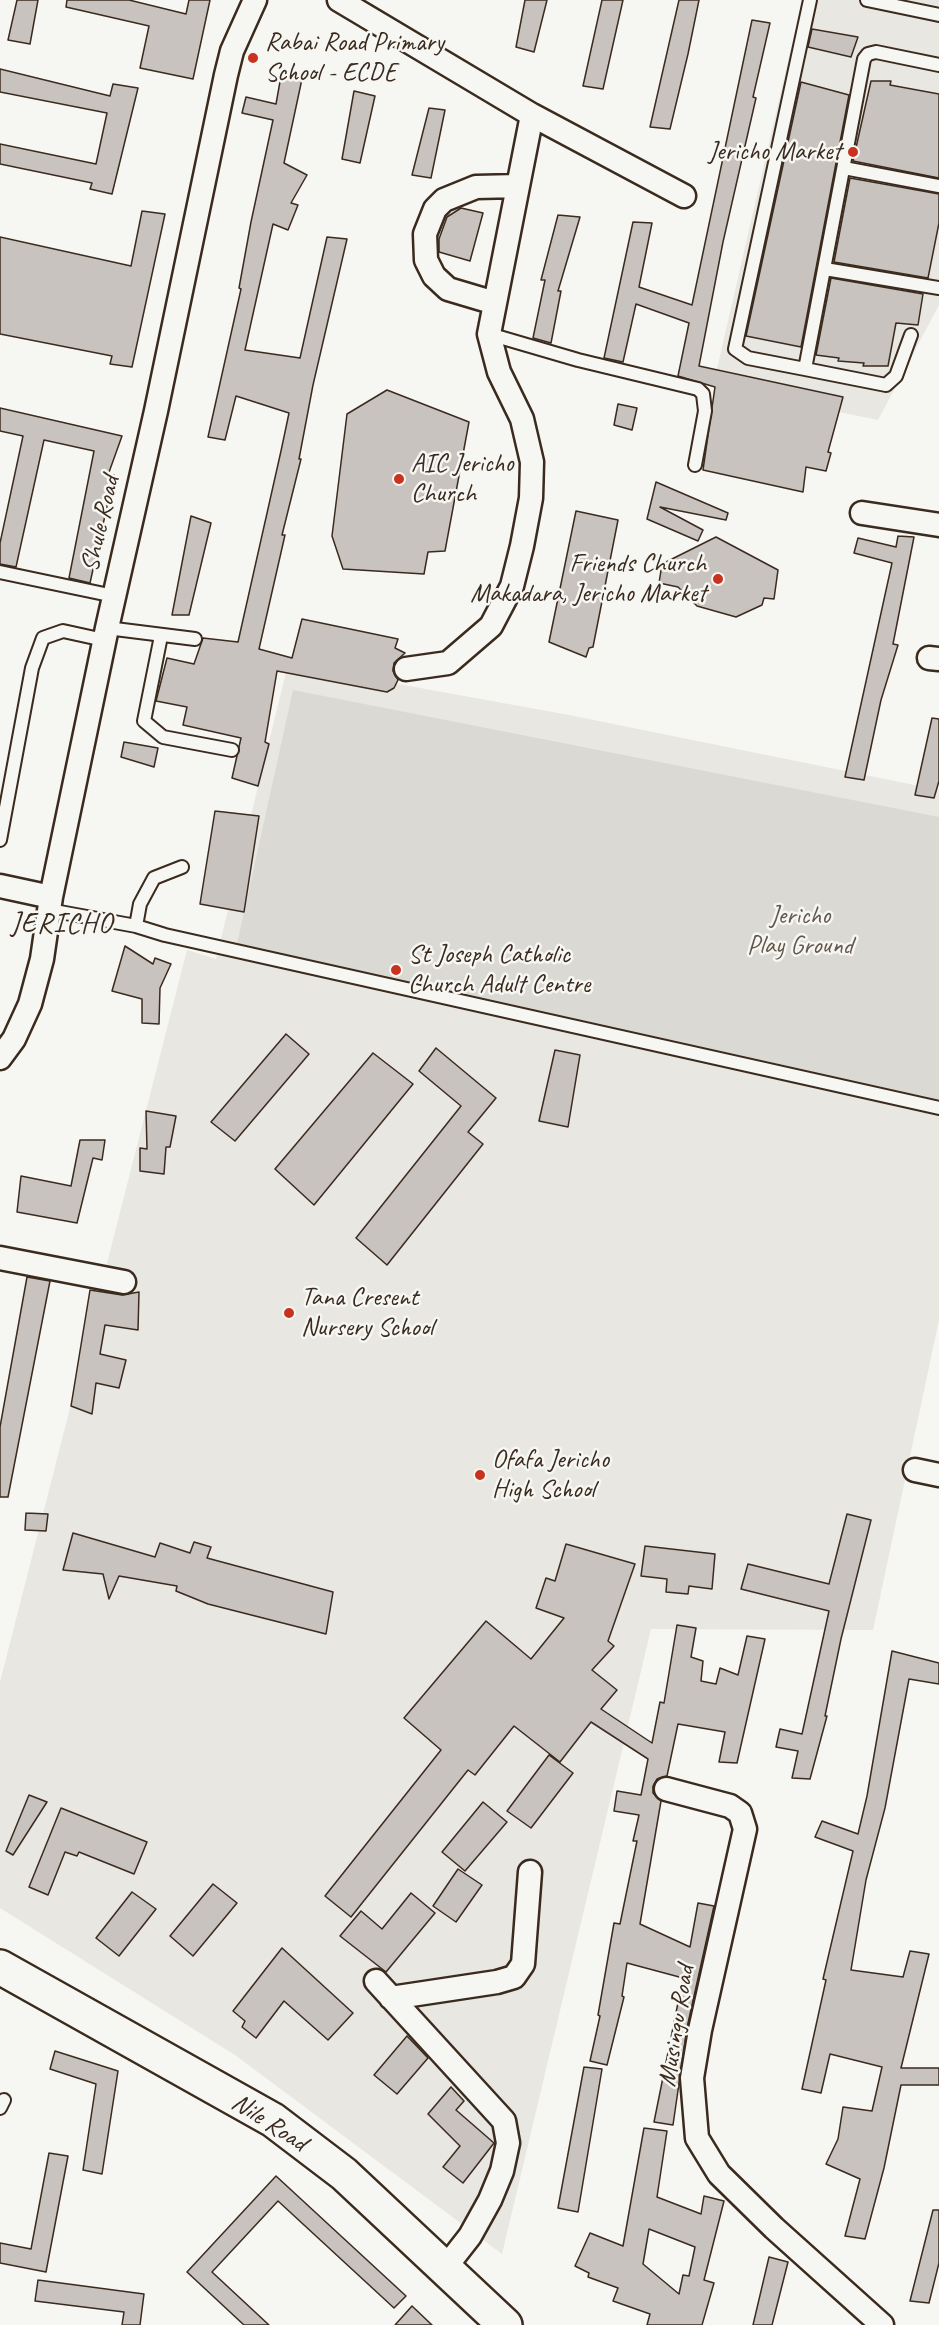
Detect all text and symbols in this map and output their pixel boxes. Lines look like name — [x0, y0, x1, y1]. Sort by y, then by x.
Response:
place label: Rabai Road Primary School - ECDE — [265, 27, 444, 88]
marker: Rabai Road Primary School - ECDE — [246, 51, 260, 65]
place label: Jericho Market — [708, 136, 841, 168]
marker: Jericho Market — [846, 145, 860, 159]
place label: AIC Jericho Church — [411, 448, 513, 509]
marker: AIC Jericho Church — [392, 472, 406, 486]
street label: Shule Road — [75, 473, 127, 575]
place label: Friends Church Makadara, Jericho Market — [470, 548, 706, 610]
marker: Friends Church Makadara, Jericho Market — [711, 572, 725, 586]
park label: Jericho Play Ground — [747, 900, 853, 962]
district label: JERICHO — [11, 908, 113, 942]
place label: St Joseph Catholic Church Adult Centre — [408, 939, 590, 1000]
marker: St Joseph Catholic Church Adult Centre — [389, 963, 403, 977]
place label: Tana Cresent Nursery School — [301, 1282, 433, 1344]
marker: Tana Cresent Nursery School — [282, 1306, 296, 1320]
place label: Ofafa Jericho High School — [492, 1444, 609, 1506]
marker: Ofafa Jericho High School — [473, 1468, 487, 1482]
street label: Musingu Road — [652, 1963, 702, 2089]
street label: Nile Road — [225, 2087, 313, 2159]

